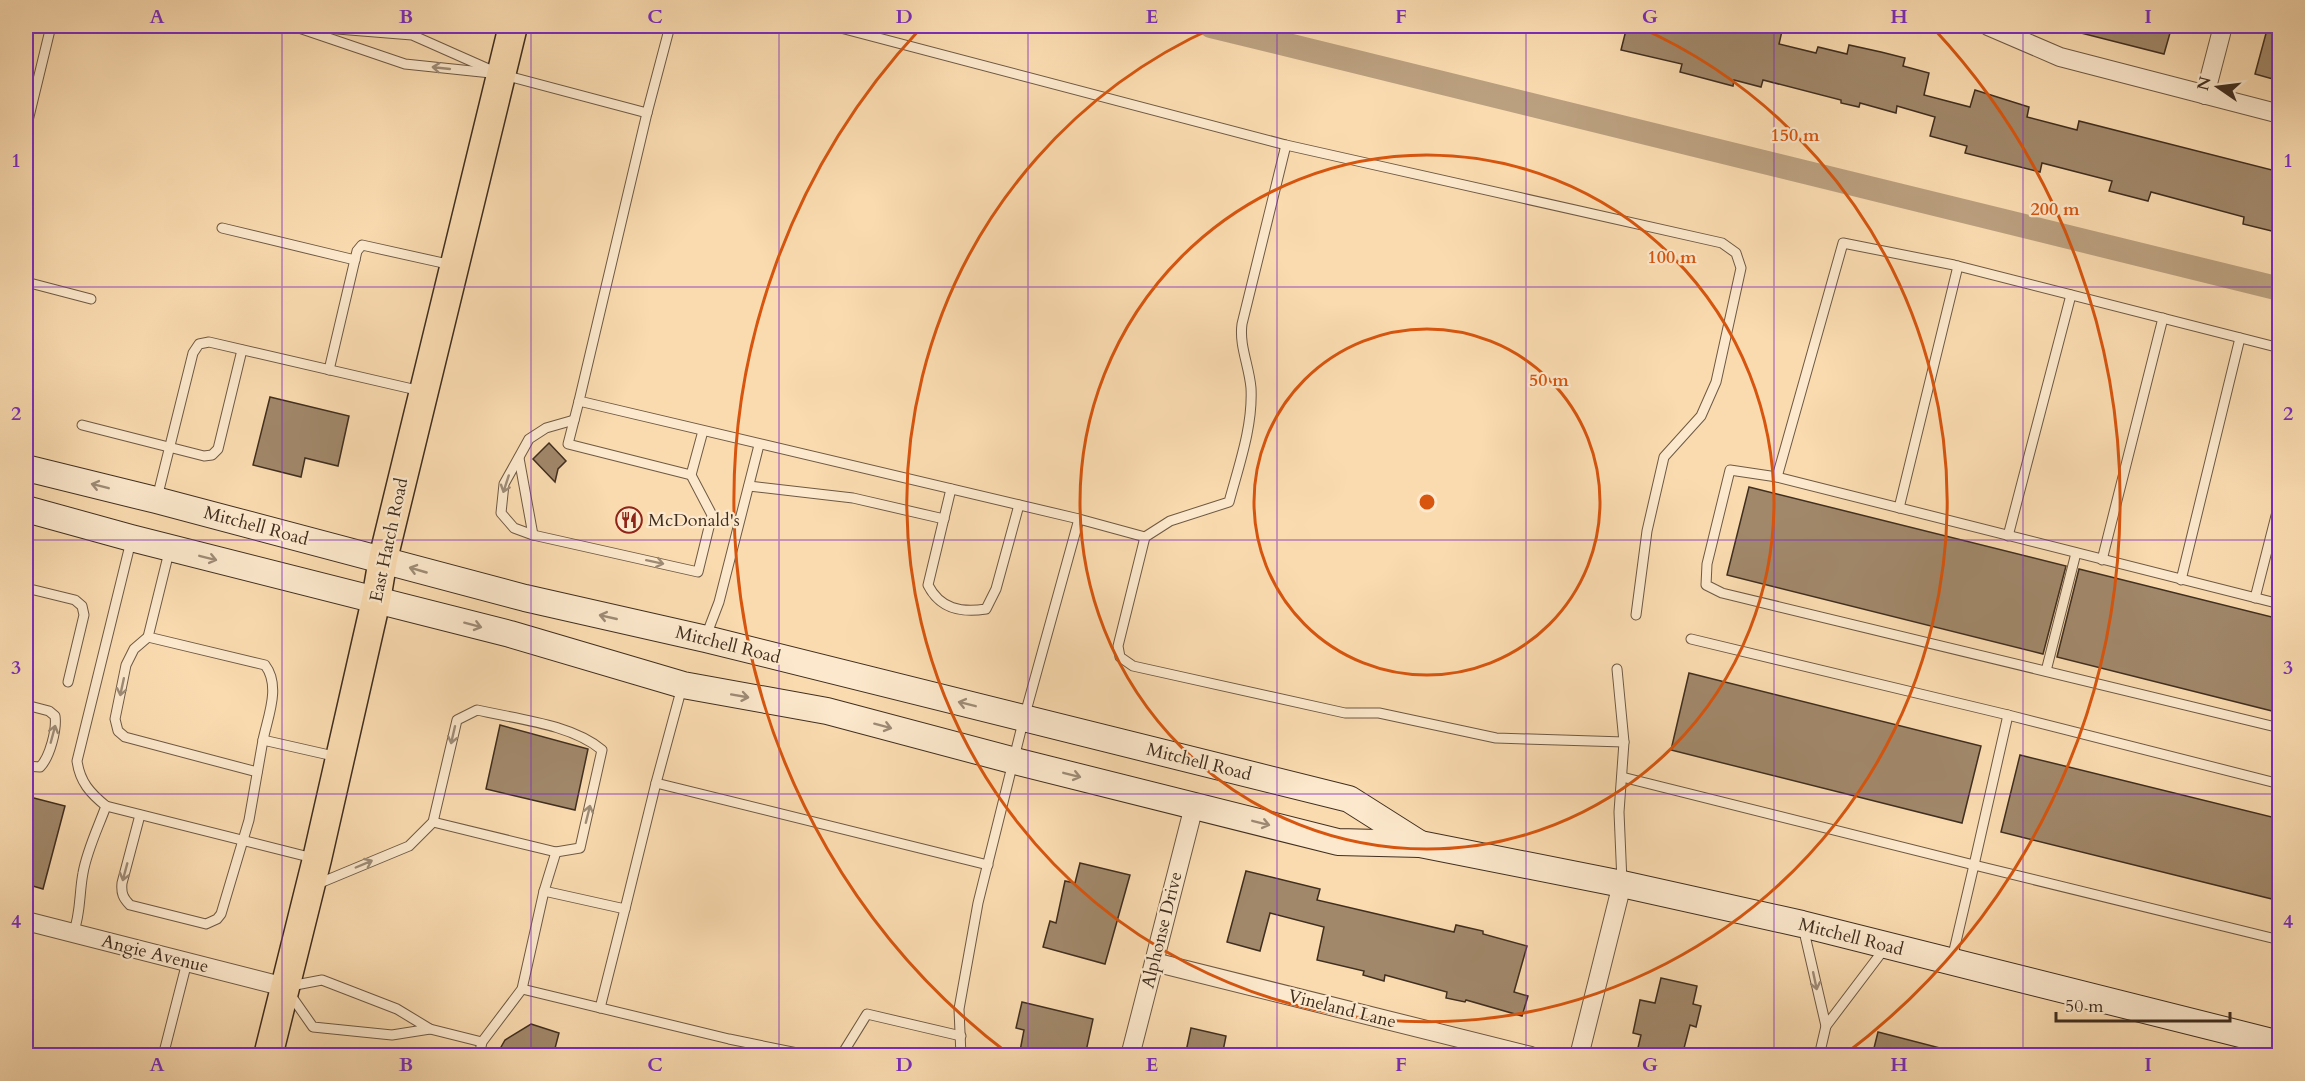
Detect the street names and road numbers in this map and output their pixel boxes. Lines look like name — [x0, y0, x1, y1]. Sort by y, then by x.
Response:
street label: East Hatch Road — [364, 475, 414, 604]
street label: Mitchell Road — [201, 500, 312, 552]
street label: Mitchell Road — [673, 620, 784, 670]
street label: Mitchell Road — [1144, 737, 1255, 787]
street label: Alphonse Drive — [1135, 869, 1189, 991]
street label: Mitchell Road — [1796, 912, 1907, 962]
street label: Angie Avenue — [99, 929, 211, 979]
street label: Vineland Lane — [1285, 983, 1399, 1035]

